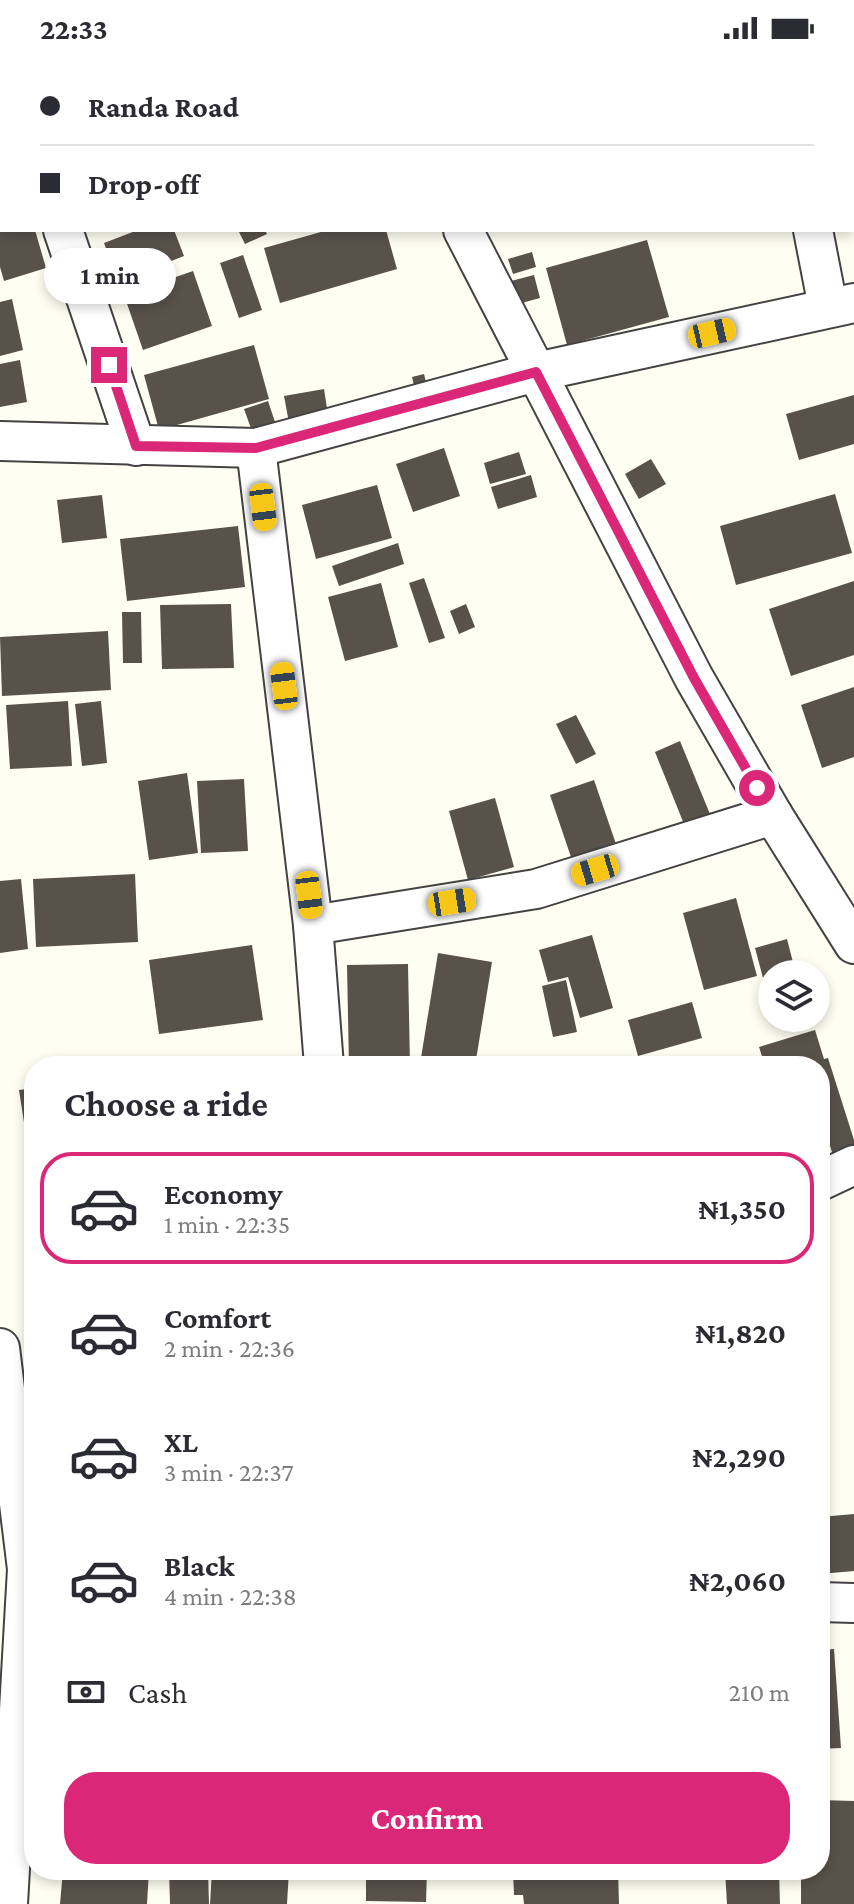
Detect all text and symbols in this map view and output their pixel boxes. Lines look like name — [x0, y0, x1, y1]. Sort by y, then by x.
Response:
text: 22:33 — [40, 12, 108, 45]
text: Randa Road — [88, 90, 239, 123]
text: Drop-off — [88, 167, 199, 200]
callout: 1 min — [43, 249, 175, 305]
text: 1 min — [80, 261, 140, 290]
car — [686, 316, 738, 350]
route end — [91, 347, 127, 383]
car — [248, 482, 278, 532]
car — [269, 661, 299, 711]
route start — [739, 770, 775, 806]
car — [569, 852, 621, 888]
car — [294, 870, 324, 920]
car — [426, 886, 478, 918]
map controls — [758, 960, 830, 1032]
button: layers — [758, 960, 830, 1032]
text: Choose a ride — [64, 1084, 268, 1124]
icon: car — [68, 1172, 140, 1244]
text: Economy — [164, 1177, 283, 1210]
text: ₦1,350 — [699, 1192, 786, 1225]
text: 1 min · 22:35 — [164, 1210, 290, 1239]
icon: car — [68, 1296, 140, 1368]
text: Comfort — [164, 1301, 271, 1334]
text: ₦1,820 — [695, 1316, 786, 1349]
text: 2 min · 22:36 — [164, 1334, 295, 1363]
icon: car — [68, 1420, 140, 1492]
text: XL — [164, 1425, 198, 1458]
text: ₦2,290 — [692, 1440, 786, 1473]
text: 3 min · 22:37 — [164, 1458, 294, 1487]
icon: car — [68, 1544, 140, 1616]
text: Black — [164, 1549, 235, 1582]
text: ₦2,060 — [689, 1564, 786, 1597]
text: 4 min · 22:38 — [164, 1582, 297, 1611]
icon: cash — [64, 1670, 108, 1714]
text: Cash — [128, 1676, 187, 1709]
text: 210 m — [729, 1678, 790, 1707]
button: Confirm — [64, 1772, 790, 1864]

